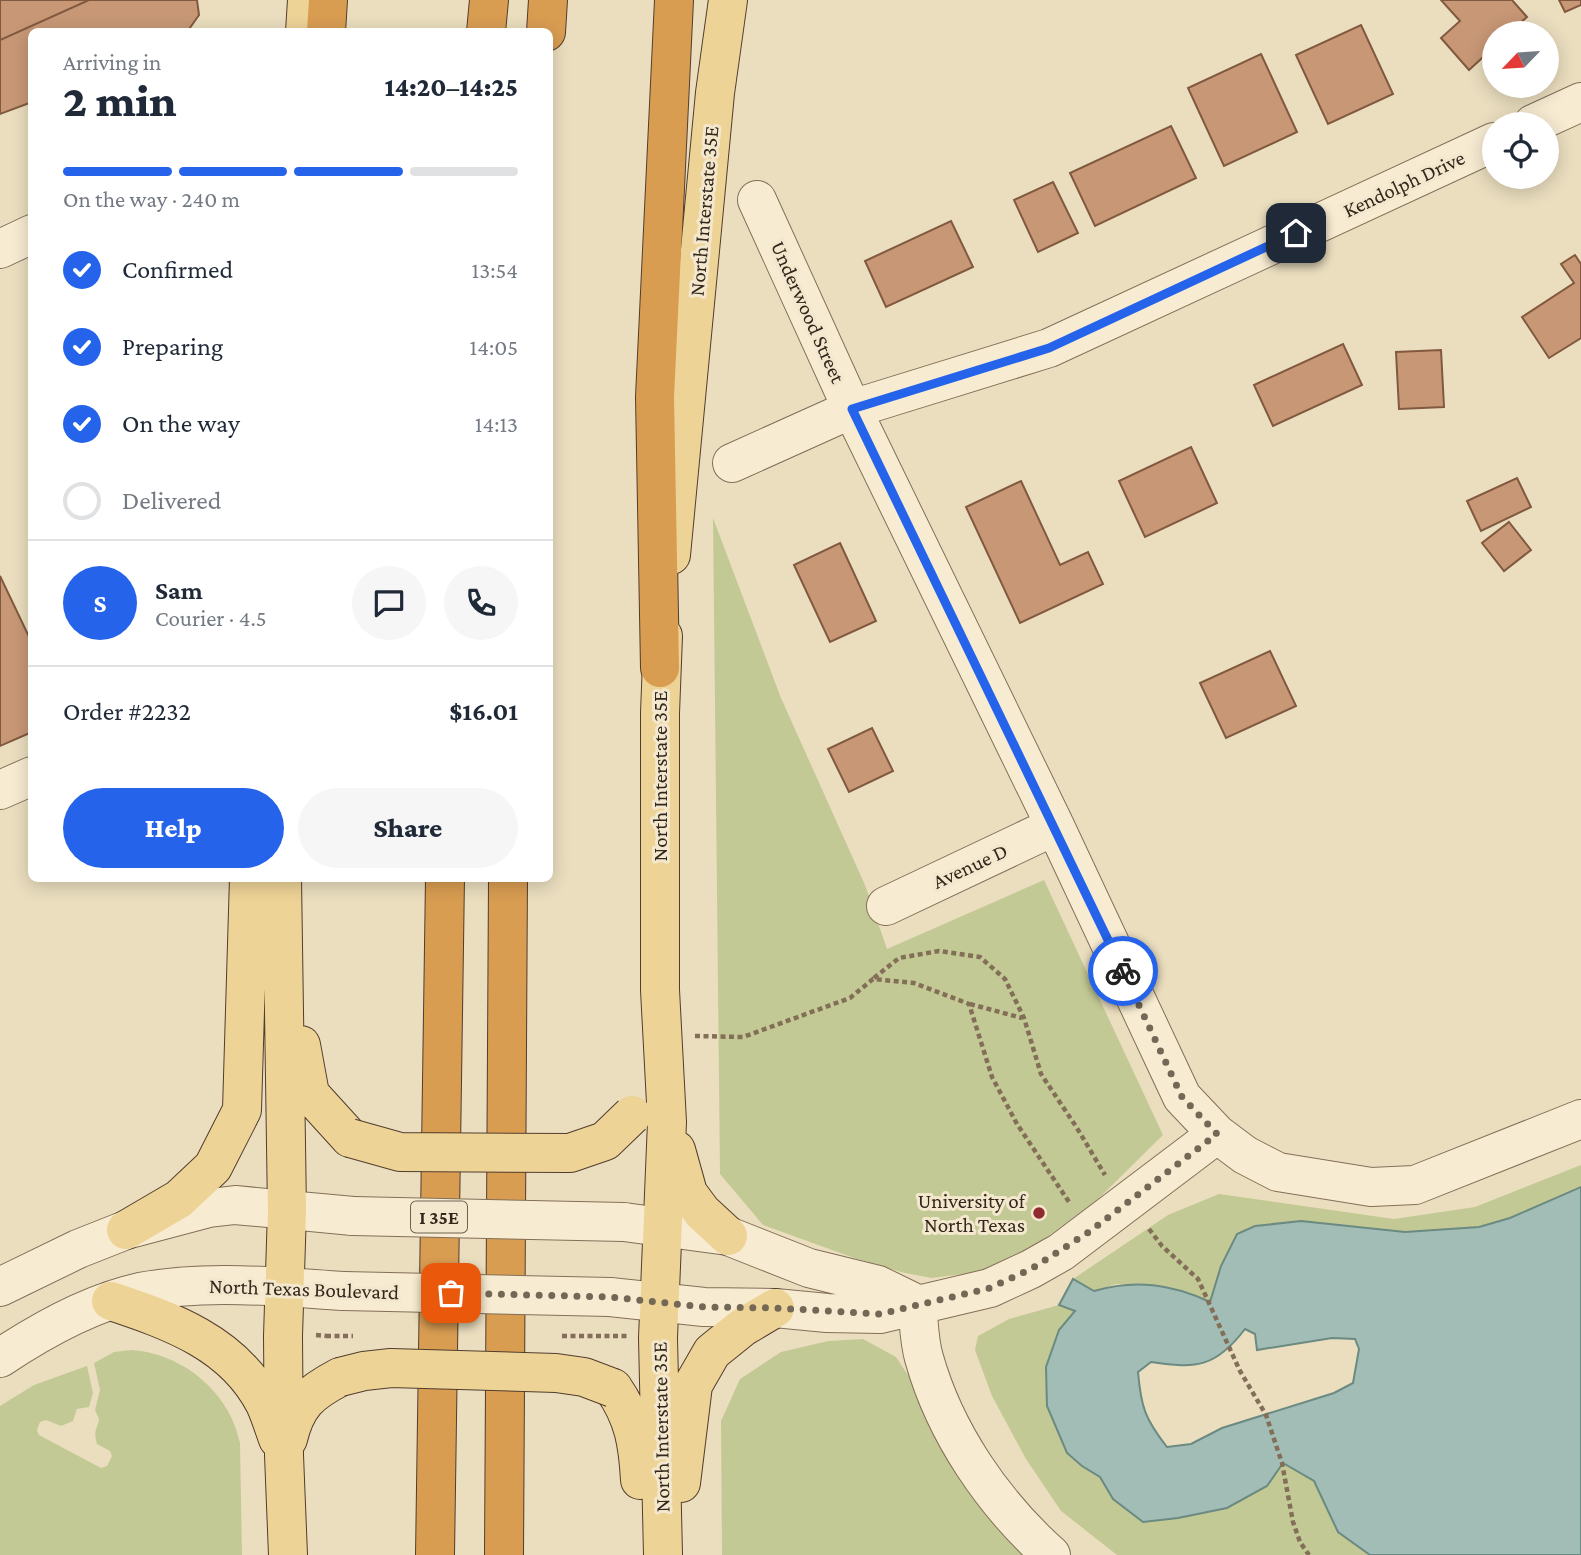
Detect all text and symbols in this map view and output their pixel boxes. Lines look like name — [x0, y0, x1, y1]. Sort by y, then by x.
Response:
north arrow — [1482, 21, 1559, 98]
map controls — [1482, 21, 1559, 189]
text: Arriving in — [63, 49, 161, 75]
text: 14:20–14:25 — [384, 73, 518, 102]
text: 2 min — [63, 75, 177, 126]
button: locate — [1482, 112, 1559, 189]
street label: North Interstate 35E — [685, 125, 723, 297]
street label: Kendolph Drive — [1339, 145, 1469, 223]
text: On the way · 240 m — [63, 186, 240, 212]
pin — [1266, 203, 1326, 263]
icon: home — [1277, 214, 1315, 252]
street label: Underwood Street — [766, 237, 850, 388]
icon: check — [63, 251, 101, 289]
text: Confirmed — [122, 255, 233, 284]
text: 13:54 — [472, 257, 518, 283]
icon: check — [63, 328, 101, 366]
text: Preparing — [122, 332, 223, 361]
text: 14:05 — [470, 334, 518, 360]
icon: check — [63, 405, 101, 443]
text: On the way — [122, 409, 240, 438]
text: 14:13 — [475, 411, 518, 437]
text: Delivered — [122, 486, 221, 515]
button: chat — [352, 566, 426, 640]
button: phone — [444, 566, 518, 640]
text: Sam — [155, 576, 203, 605]
text: S — [94, 589, 107, 618]
text: Courier · 4.5 — [155, 605, 267, 631]
street label: North Interstate 35E — [648, 691, 672, 861]
text: Order #2232 — [63, 697, 191, 726]
text: $16.01 — [449, 697, 518, 726]
button: Help — [63, 788, 284, 868]
button: Share — [298, 788, 518, 868]
street label: Avenue D — [929, 838, 1011, 894]
courier — [1088, 936, 1158, 1006]
icon: bike — [1104, 952, 1142, 990]
place label: University of North Texas — [918, 1189, 1027, 1237]
road number: I 35E — [411, 1202, 467, 1232]
marker: University of North Texas — [1031, 1205, 1047, 1221]
pin — [421, 1263, 481, 1323]
street label: North Texas Boulevard — [209, 1274, 399, 1304]
icon: bag — [432, 1274, 470, 1312]
street label: North Interstate 35E — [648, 1341, 674, 1513]

